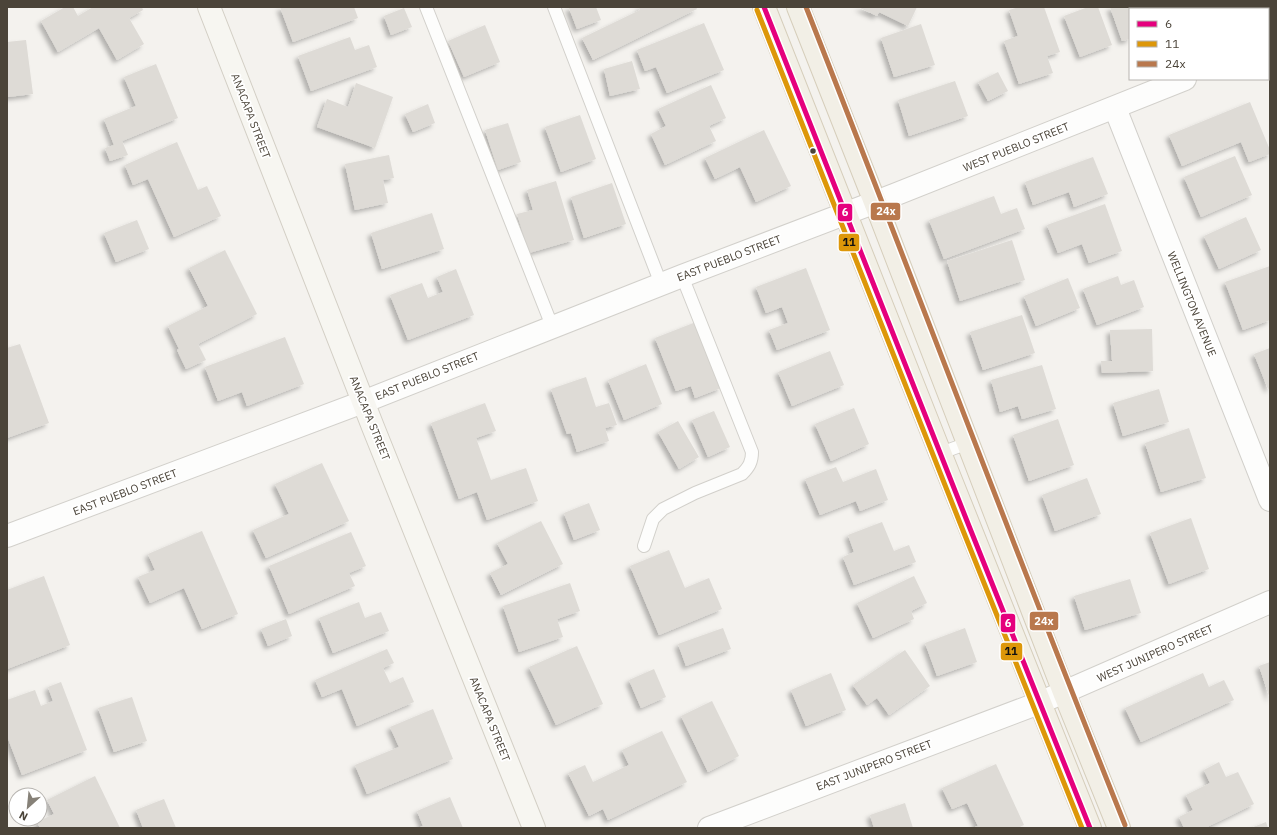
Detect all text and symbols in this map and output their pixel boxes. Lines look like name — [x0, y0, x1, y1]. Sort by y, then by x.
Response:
legend — [1129, 8, 1269, 80]
text: 6 — [1165, 16, 1172, 31]
text: 11 — [1165, 36, 1179, 51]
text: 24x — [1165, 56, 1185, 71]
street label: ANACAPA STREET — [228, 71, 274, 161]
street label: WEST PUEBLO STREET — [961, 119, 1072, 175]
unlabelled marker — [808, 146, 818, 156]
line badge: 24x — [870, 202, 901, 221]
line badge: 6 — [837, 203, 853, 222]
text: 24x — [876, 204, 896, 218]
text: 6 — [842, 205, 849, 219]
street label: EAST PUEBLO STREET — [675, 231, 784, 284]
line badge: 11 — [838, 233, 860, 252]
text: 11 — [842, 235, 856, 249]
street label: WELLINGTON AVENUE — [1164, 249, 1220, 359]
street label: EAST PUEBLO STREET — [373, 349, 482, 403]
street label: ANACAPA STREET — [347, 374, 394, 463]
street label: EAST PUEBLO STREET — [71, 465, 180, 518]
line badge: 24x — [1029, 611, 1059, 631]
line badge: 6 — [1000, 613, 1016, 633]
text: 24x — [1034, 614, 1054, 628]
text: 6 — [1005, 616, 1012, 630]
street label: WEST JUNIPERO STREET — [1095, 621, 1216, 685]
line badge: 11 — [1000, 642, 1023, 661]
text: 11 — [1004, 644, 1018, 658]
street label: ANACAPA STREET — [467, 675, 514, 764]
street label: EAST JUNIPERO STREET — [814, 736, 935, 794]
north arrow — [8, 787, 48, 827]
text: N — [17, 808, 30, 824]

